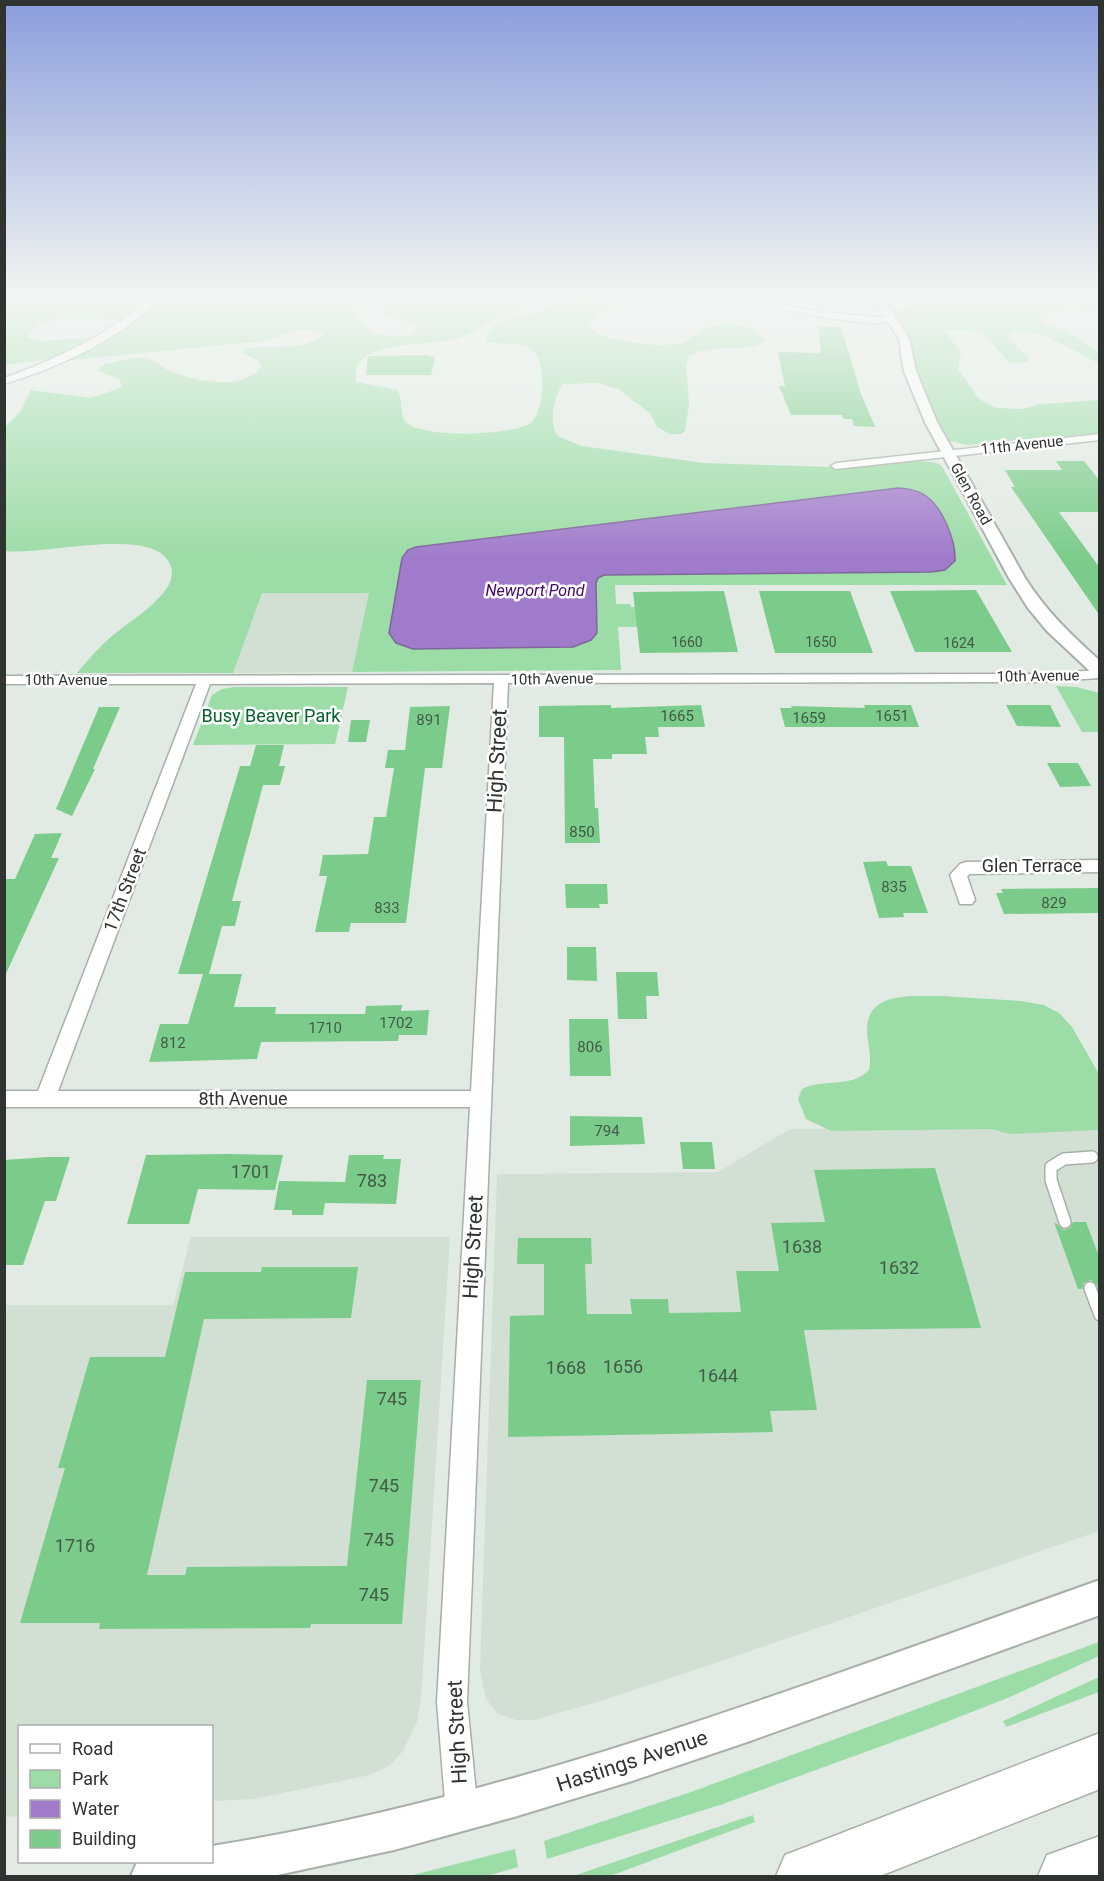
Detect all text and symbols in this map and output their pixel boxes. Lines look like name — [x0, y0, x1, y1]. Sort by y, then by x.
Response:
street label: 11th Avenue — [980, 432, 1064, 458]
street label: Glen Road — [947, 460, 995, 528]
water label: Newport Pond — [485, 581, 585, 600]
house number: 1660 — [671, 634, 703, 650]
house number: 1650 — [805, 634, 837, 650]
house number: 1624 — [943, 635, 975, 651]
street label: 10th Avenue — [996, 666, 1080, 686]
street label: 10th Avenue — [510, 669, 594, 689]
street label: 10th Avenue — [25, 671, 107, 689]
park label: Busy Beaver Park — [202, 705, 341, 726]
house number: 1665 — [660, 707, 694, 725]
house number: 1651 — [875, 707, 909, 725]
street label: High Street — [482, 708, 512, 814]
house number: 1659 — [792, 709, 826, 727]
house number: 891 — [416, 711, 442, 729]
house number: 850 — [569, 823, 595, 841]
street label: 17th Street — [99, 845, 150, 935]
street label: Glen Terrace — [982, 855, 1082, 876]
house number: 835 — [881, 878, 907, 896]
house number: 829 — [1041, 894, 1067, 912]
house number: 833 — [374, 899, 400, 917]
house number: 1702 — [379, 1014, 413, 1032]
house number: 1710 — [308, 1019, 342, 1037]
house number: 812 — [160, 1034, 186, 1052]
house number: 806 — [577, 1038, 603, 1056]
street label: 8th Avenue — [198, 1088, 288, 1109]
house number: 794 — [594, 1122, 620, 1140]
house number: 1701 — [231, 1161, 271, 1182]
house number: 783 — [357, 1170, 387, 1191]
street label: High Street — [458, 1194, 488, 1300]
house number: 1638 — [782, 1236, 822, 1257]
house number: 1632 — [879, 1257, 919, 1278]
house number: 1656 — [603, 1356, 643, 1377]
house number: 1668 — [546, 1357, 586, 1378]
house number: 1644 — [698, 1365, 738, 1386]
house number: 745 — [377, 1388, 407, 1409]
house number: 745 — [369, 1475, 399, 1496]
house number: 745 — [364, 1529, 394, 1550]
house number: 1716 — [55, 1535, 95, 1556]
house number: 745 — [359, 1584, 389, 1605]
street label: High Street — [442, 1679, 472, 1785]
legend — [18, 1725, 213, 1863]
street label: Hastings Avenue — [553, 1725, 711, 1797]
text: Road — [72, 1738, 113, 1759]
text: Park — [72, 1768, 109, 1789]
text: Water — [72, 1798, 119, 1819]
text: Building — [72, 1828, 136, 1849]

